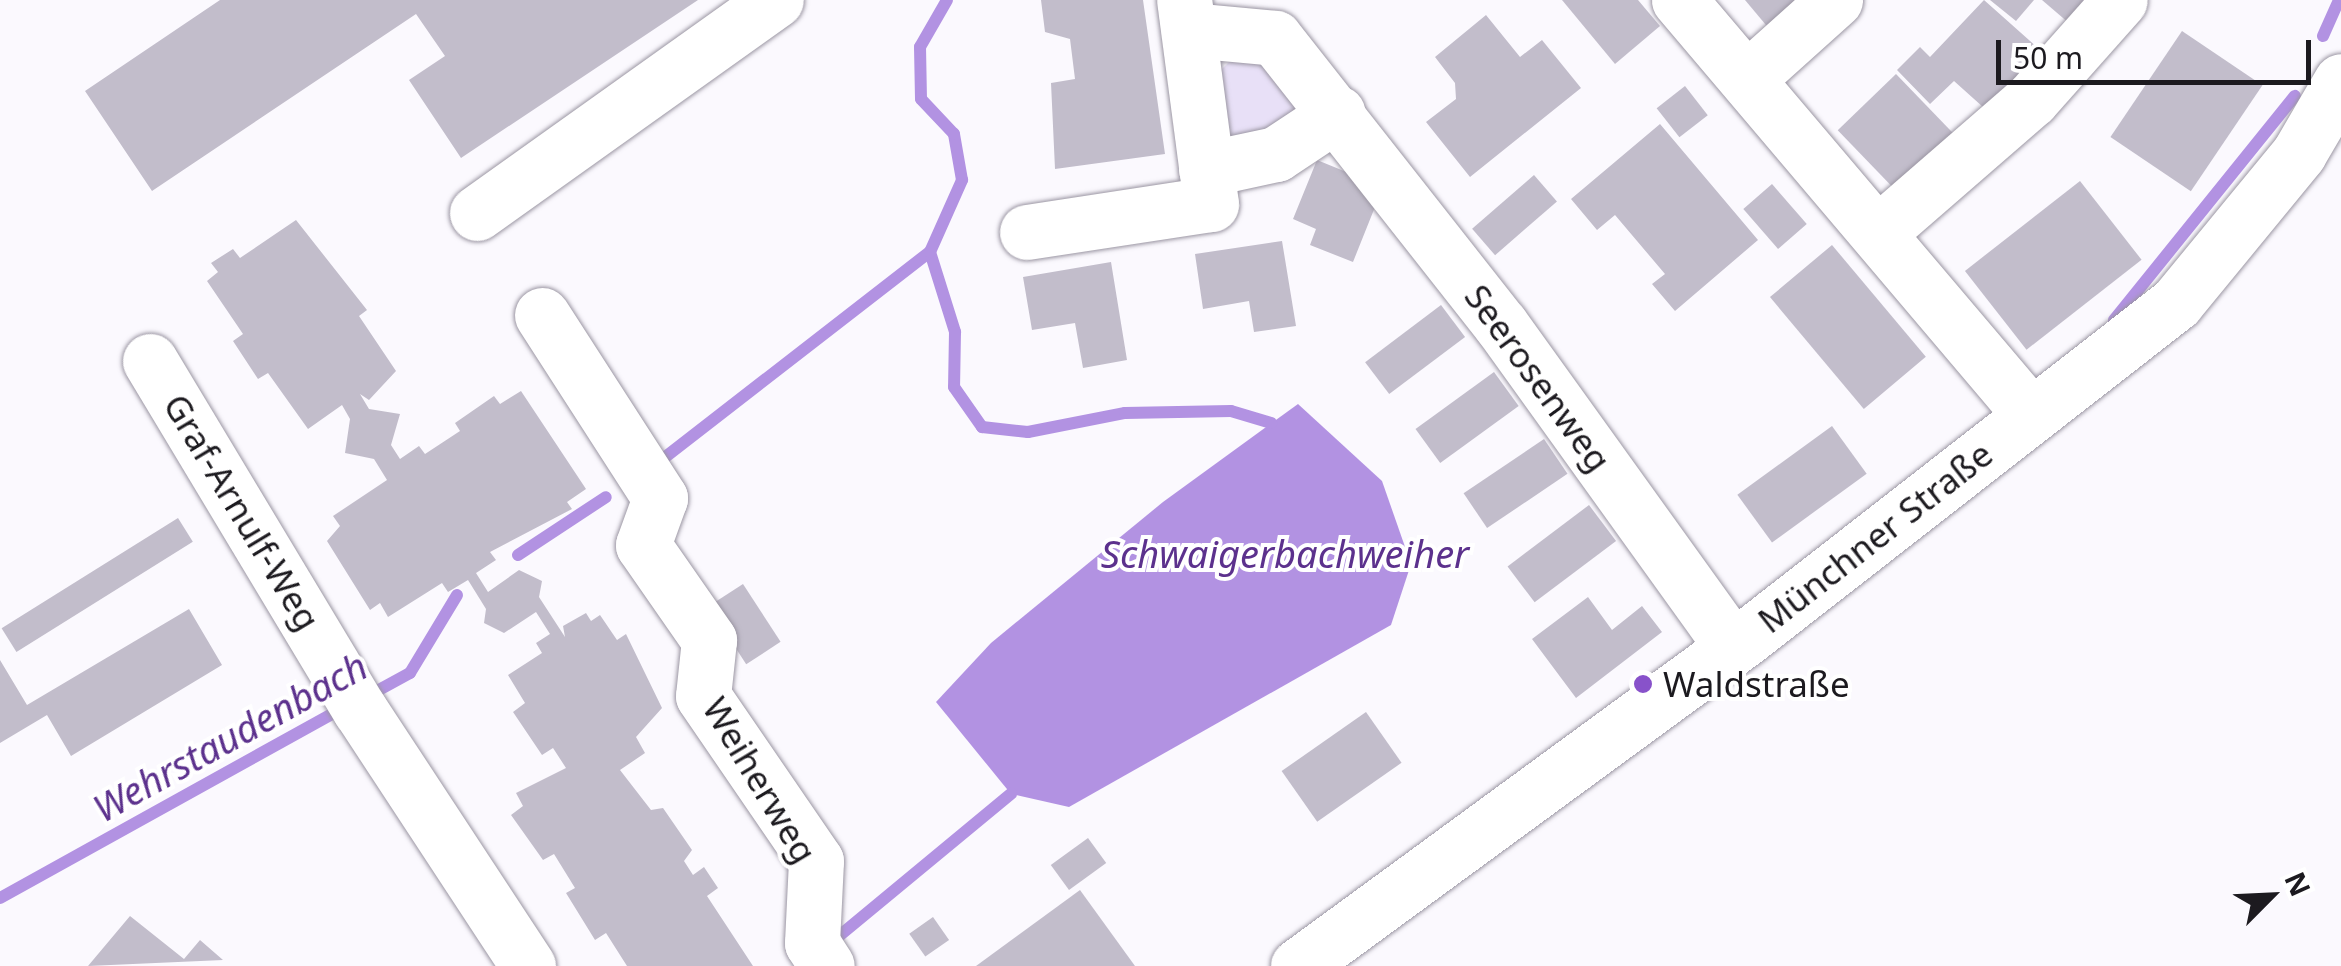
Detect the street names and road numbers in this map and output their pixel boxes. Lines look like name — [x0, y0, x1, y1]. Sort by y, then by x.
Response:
street label: Seerosenweg — [1456, 276, 1620, 480]
street label: Graf-Arnulf-Weg — [155, 386, 329, 638]
street label: Münchner Straße — [1750, 433, 2000, 641]
street label: Weiherweg — [694, 690, 826, 870]

